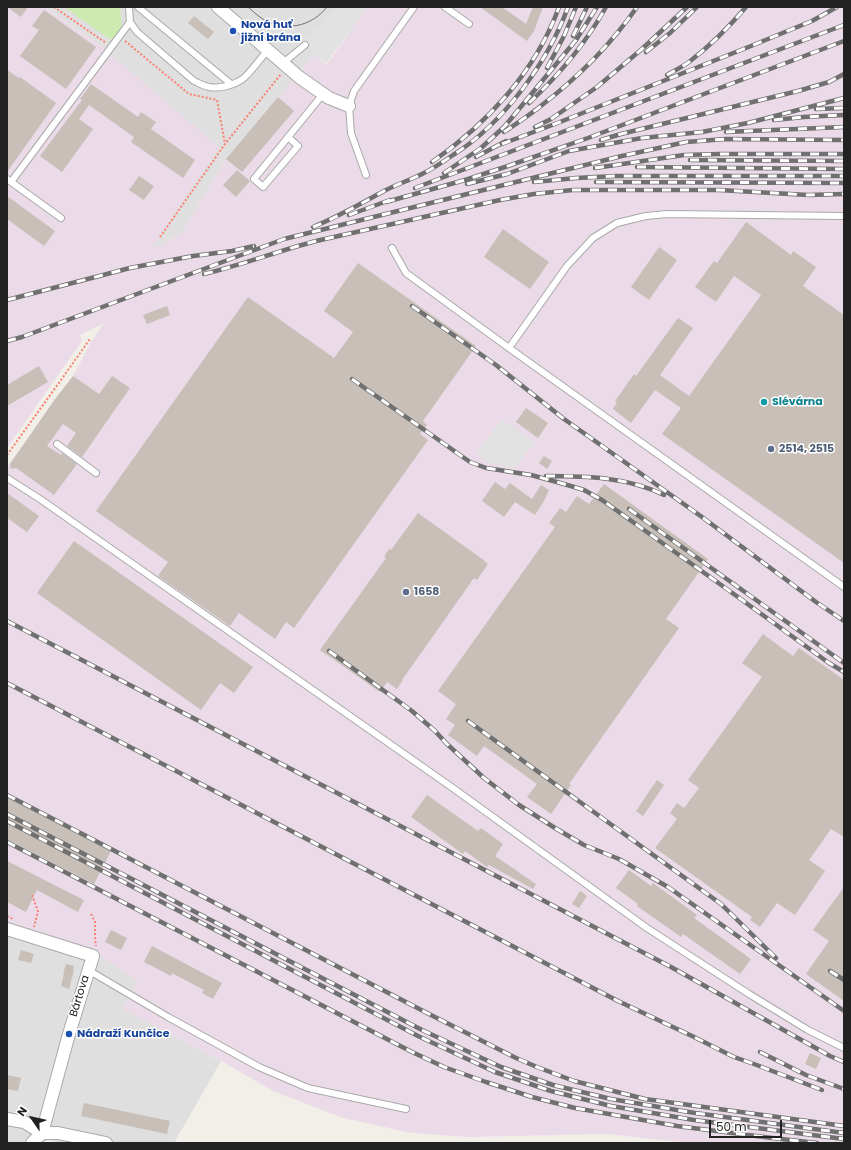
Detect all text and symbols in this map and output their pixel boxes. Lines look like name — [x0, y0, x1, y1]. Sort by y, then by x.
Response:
place label: Nová huť jižní brána — [241, 18, 301, 44]
marker: Nová huť jižní brána — [228, 26, 238, 36]
place label: Slévárna — [772, 395, 823, 409]
marker: Slévárna — [759, 397, 769, 407]
place label: 2514, 2515 — [779, 442, 834, 456]
marker: 2514, 2515 — [766, 444, 776, 454]
place label: 1658 — [414, 585, 439, 599]
marker: 1658 — [401, 587, 411, 597]
street label: Bártova — [67, 974, 93, 1018]
place label: Nádraží Kunčice — [77, 1027, 170, 1041]
marker: Nádraží Kunčice — [64, 1029, 74, 1039]
north arrow — [12, 1098, 52, 1138]
text: N — [13, 1103, 31, 1119]
scale bar — [711, 1112, 784, 1138]
text: 50 m — [716, 1118, 747, 1135]

